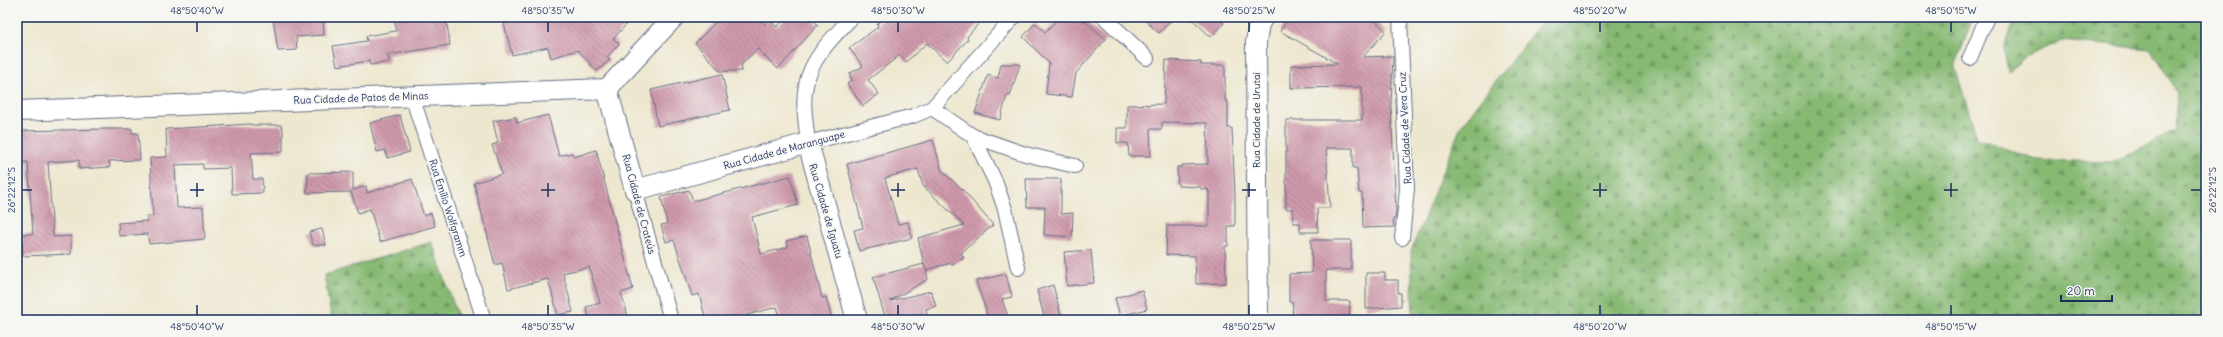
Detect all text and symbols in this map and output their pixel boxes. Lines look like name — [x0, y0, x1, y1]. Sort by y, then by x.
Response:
text: 48°50'40"W — [170, 4, 224, 17]
text: 48°50'35"W — [521, 4, 575, 17]
text: 48°50'30"W — [871, 4, 925, 17]
text: 48°50'25"W — [1223, 4, 1275, 17]
text: 48°50'20"W — [1573, 4, 1627, 17]
text: 48°50'15"W — [1925, 4, 1977, 17]
street label: Rua Cidade de Vera Cruz — [1396, 71, 1414, 184]
street label: Rua Cidade de Urutaí — [1250, 72, 1263, 168]
street label: Rua Cidade de Patos de Minas — [293, 89, 429, 107]
street label: Rua Cidade de Maranguape — [722, 128, 846, 172]
street label: Rua Cidade de Crateús — [619, 153, 659, 256]
street label: Rua Emílio Wolfgramm — [426, 157, 470, 259]
street label: Rua Cidade de Iguatu — [806, 162, 846, 260]
text: 26°22'12"S — [5, 167, 18, 213]
text: 26°22'12"S — [2206, 167, 2219, 213]
scale bar — [2061, 277, 2112, 303]
text: 20 m — [2067, 283, 2095, 298]
text: 48°50'40"W — [170, 320, 224, 333]
text: 48°50'35"W — [521, 320, 575, 333]
text: 48°50'30"W — [871, 320, 925, 333]
text: 48°50'25"W — [1223, 320, 1275, 333]
text: 48°50'20"W — [1573, 320, 1627, 333]
text: 48°50'15"W — [1925, 320, 1977, 333]

